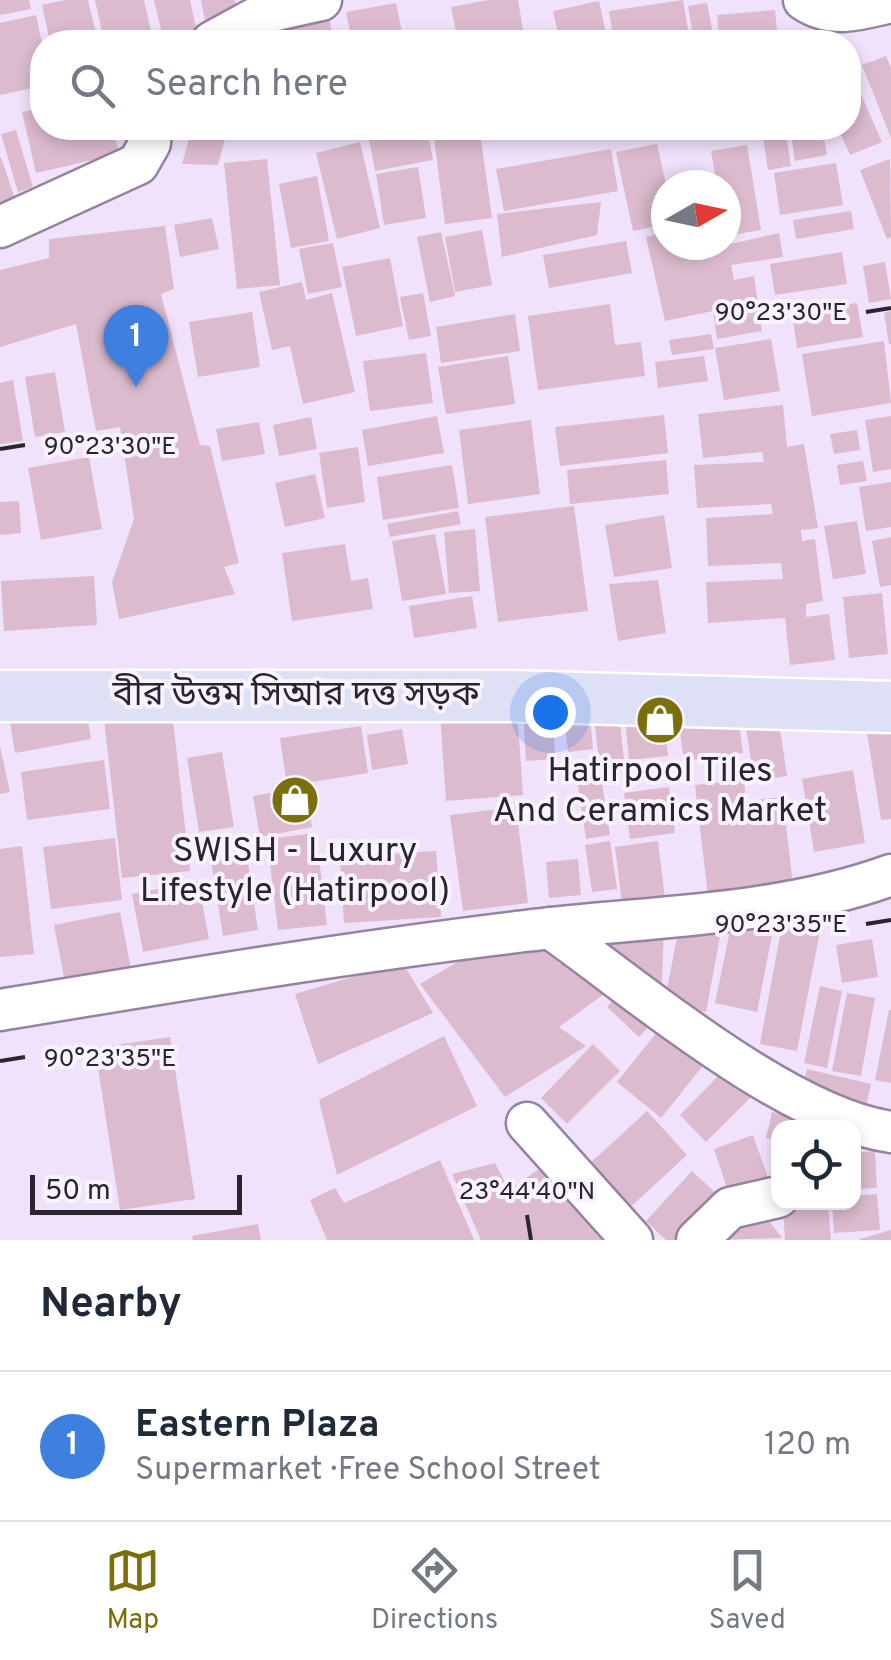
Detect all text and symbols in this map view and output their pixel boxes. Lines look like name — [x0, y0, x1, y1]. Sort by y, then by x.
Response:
search box — [30, 30, 861, 140]
icon: search — [65, 58, 120, 113]
text: Search here — [145, 61, 348, 110]
north arrow — [651, 170, 741, 260]
text: 90°23'30"E — [715, 298, 847, 330]
pin: 1 — [104, 304, 168, 387]
text: 90°23'30"E — [44, 432, 176, 464]
street label: বীর উত্তম সিআর দত্ত সড়ক — [112, 673, 480, 718]
your location — [525, 687, 576, 738]
shop icon: Hatirpool Tiles And Ceramics Market — [634, 694, 686, 746]
place label: Hatirpool Tiles And Ceramics Market — [493, 750, 827, 834]
shop icon: SWISH - Luxury Lifestyle (Hatirpool) — [269, 774, 321, 826]
place label: SWISH - Luxury Lifestyle (Hatirpool) — [140, 830, 450, 914]
text: 90°23'35"E — [715, 910, 847, 942]
text: 90°23'35"E — [44, 1044, 176, 1076]
map controls — [771, 1120, 861, 1210]
button: locate — [771, 1120, 861, 1210]
scale bar — [30, 1170, 242, 1214]
text: 50 m — [45, 1174, 111, 1210]
text: 23°44'40"N — [459, 1177, 595, 1209]
text: Nearby — [40, 1279, 182, 1332]
text: Eastern Plaza — [135, 1402, 380, 1451]
text: 1 — [66, 1426, 79, 1466]
text: 120 m — [764, 1426, 851, 1466]
text: Supermarket · Free School Street — [135, 1451, 601, 1491]
tab: Map — [105, 1543, 160, 1639]
tab: Directions — [371, 1543, 498, 1639]
tab: Saved — [709, 1543, 786, 1639]

